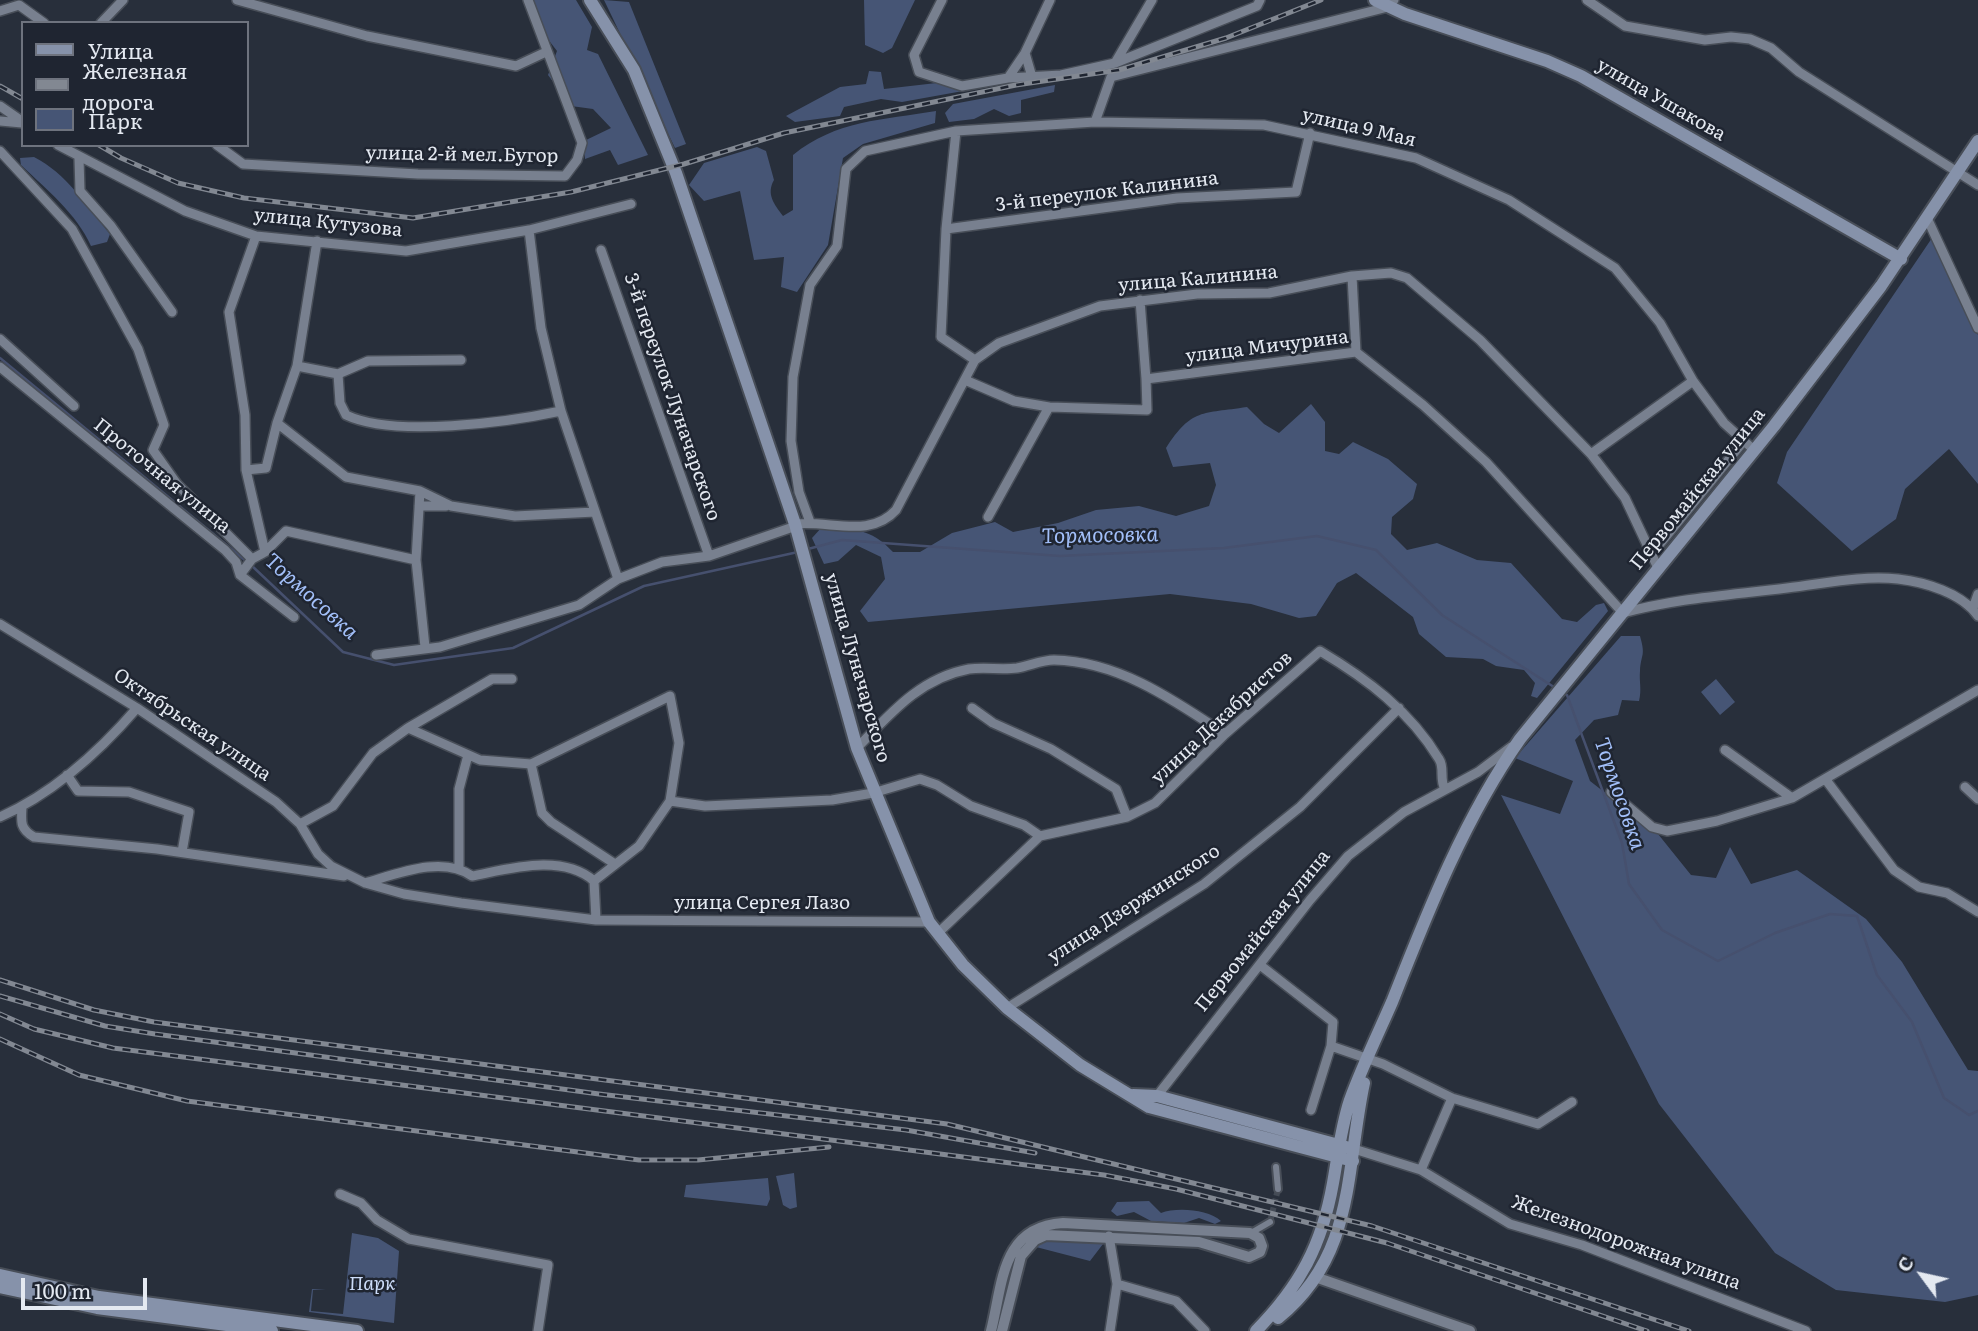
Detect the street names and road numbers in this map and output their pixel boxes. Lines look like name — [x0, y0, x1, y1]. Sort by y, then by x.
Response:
street label: улица Ушакова — [1592, 54, 1730, 146]
street label: улица 9 Мая — [1300, 104, 1418, 152]
street label: улица 2-й мел.Бугор — [365, 142, 559, 168]
street label: 3-й переулок Калинина — [994, 167, 1220, 217]
street label: улица Кутузова — [253, 204, 403, 242]
street label: улица Калинина — [1117, 261, 1279, 297]
street label: 3-й переулок Луначарского — [619, 270, 725, 524]
street label: улица Мичурина — [1184, 326, 1350, 368]
street label: Первомайская улица — [1626, 403, 1770, 575]
street label: Проточная улица — [89, 414, 235, 538]
street label: улица Луначарского — [819, 571, 895, 765]
street label: улица Декабристов — [1147, 647, 1297, 789]
street label: Октябрьская улица — [109, 664, 275, 786]
street label: улица Дзержинского — [1044, 840, 1224, 968]
street label: Первомайская улица — [1191, 845, 1335, 1017]
street label: улица Сергея Лазо — [674, 892, 850, 914]
street label: Железнодорожная улица — [1508, 1191, 1744, 1295]

